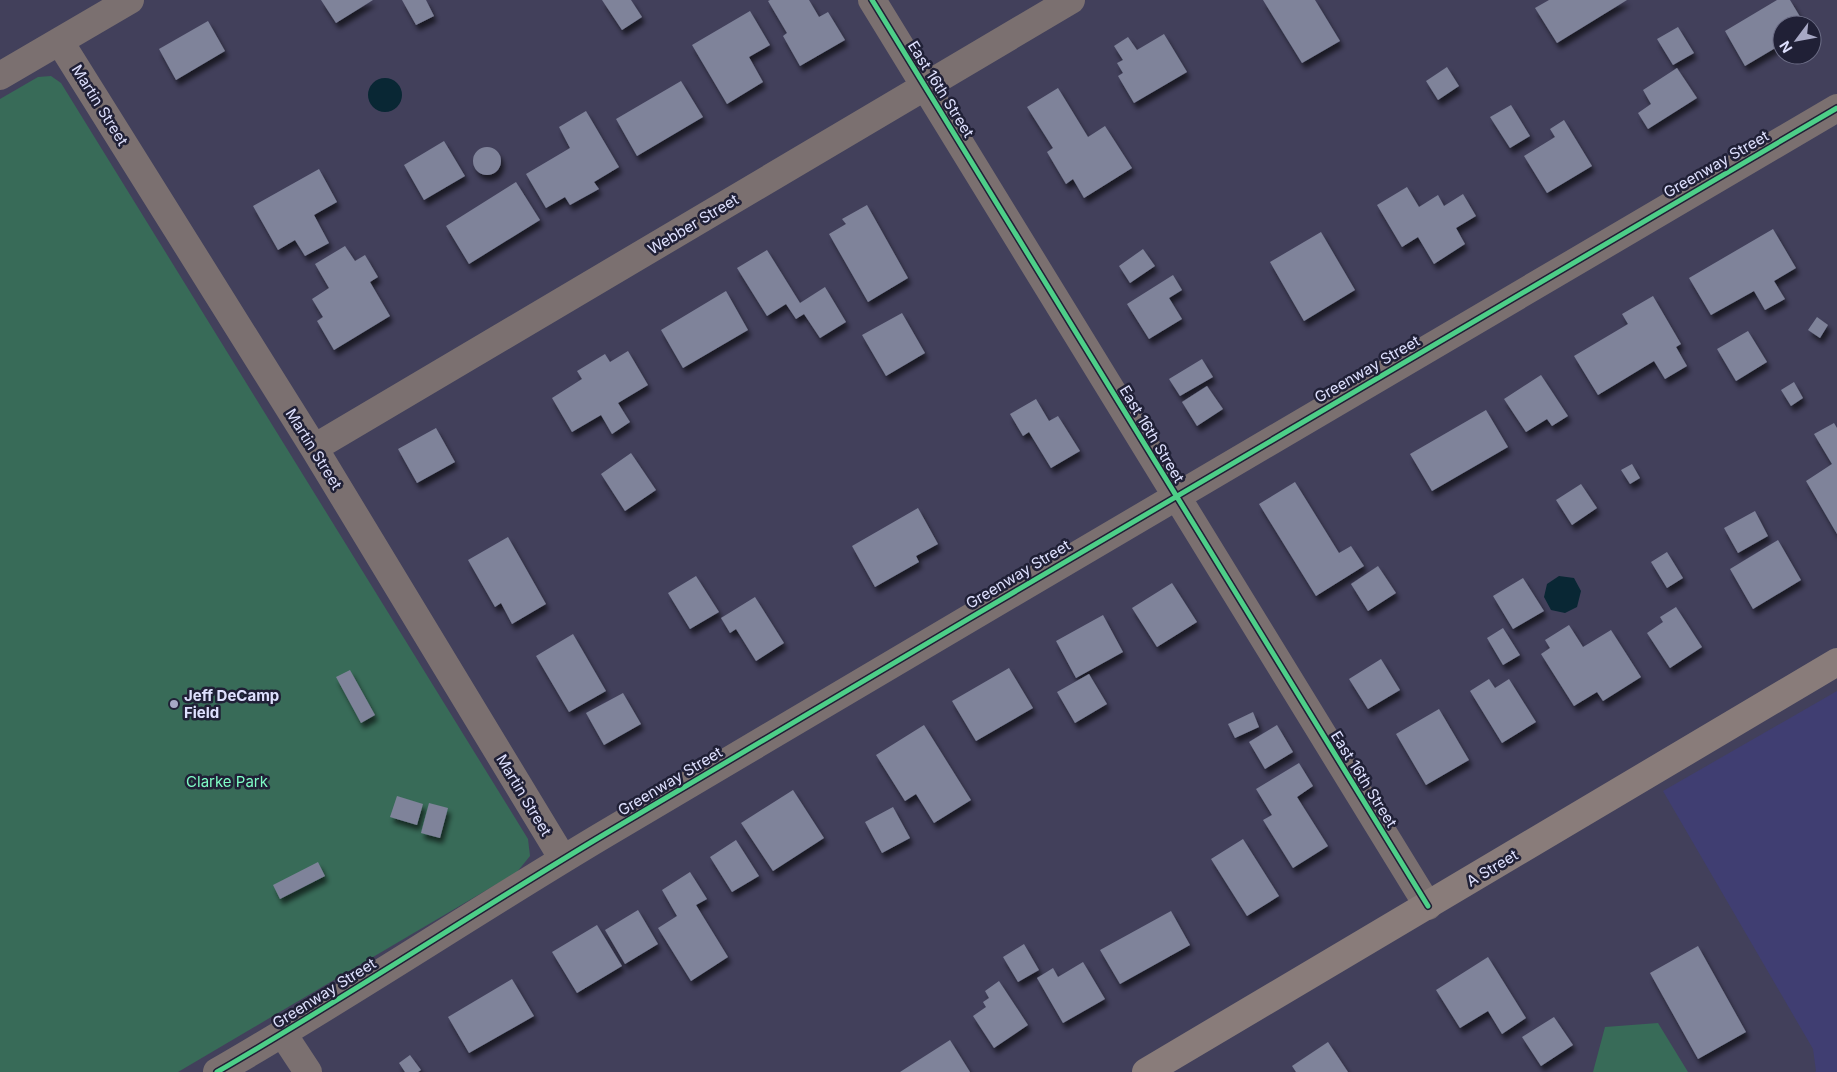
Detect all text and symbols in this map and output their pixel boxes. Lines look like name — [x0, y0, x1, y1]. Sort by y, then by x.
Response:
north arrow — [1772, 15, 1822, 65]
street label: East 16th Street — [904, 37, 978, 141]
text: N — [1776, 38, 1796, 56]
street label: Martin Street — [68, 61, 132, 149]
street label: Greenway Street — [1660, 126, 1772, 202]
street label: Webber Street — [644, 190, 742, 258]
street label: Greenway Street — [1311, 331, 1423, 407]
street label: East 16th Street — [1115, 382, 1189, 486]
street label: Martin Street — [282, 405, 346, 493]
street label: Greenway Street — [962, 535, 1074, 613]
place label: Jeff DeCamp Field — [184, 686, 279, 722]
marker: Jeff DeCamp Field — [168, 698, 180, 710]
street label: East 16th Street — [1327, 727, 1401, 831]
street label: Greenway Street — [614, 742, 726, 820]
street label: Martin Street — [492, 751, 556, 839]
park label: Clarke Park — [186, 772, 269, 791]
street label: A Street — [1463, 845, 1521, 891]
street label: Greenway Street — [269, 954, 379, 1032]

